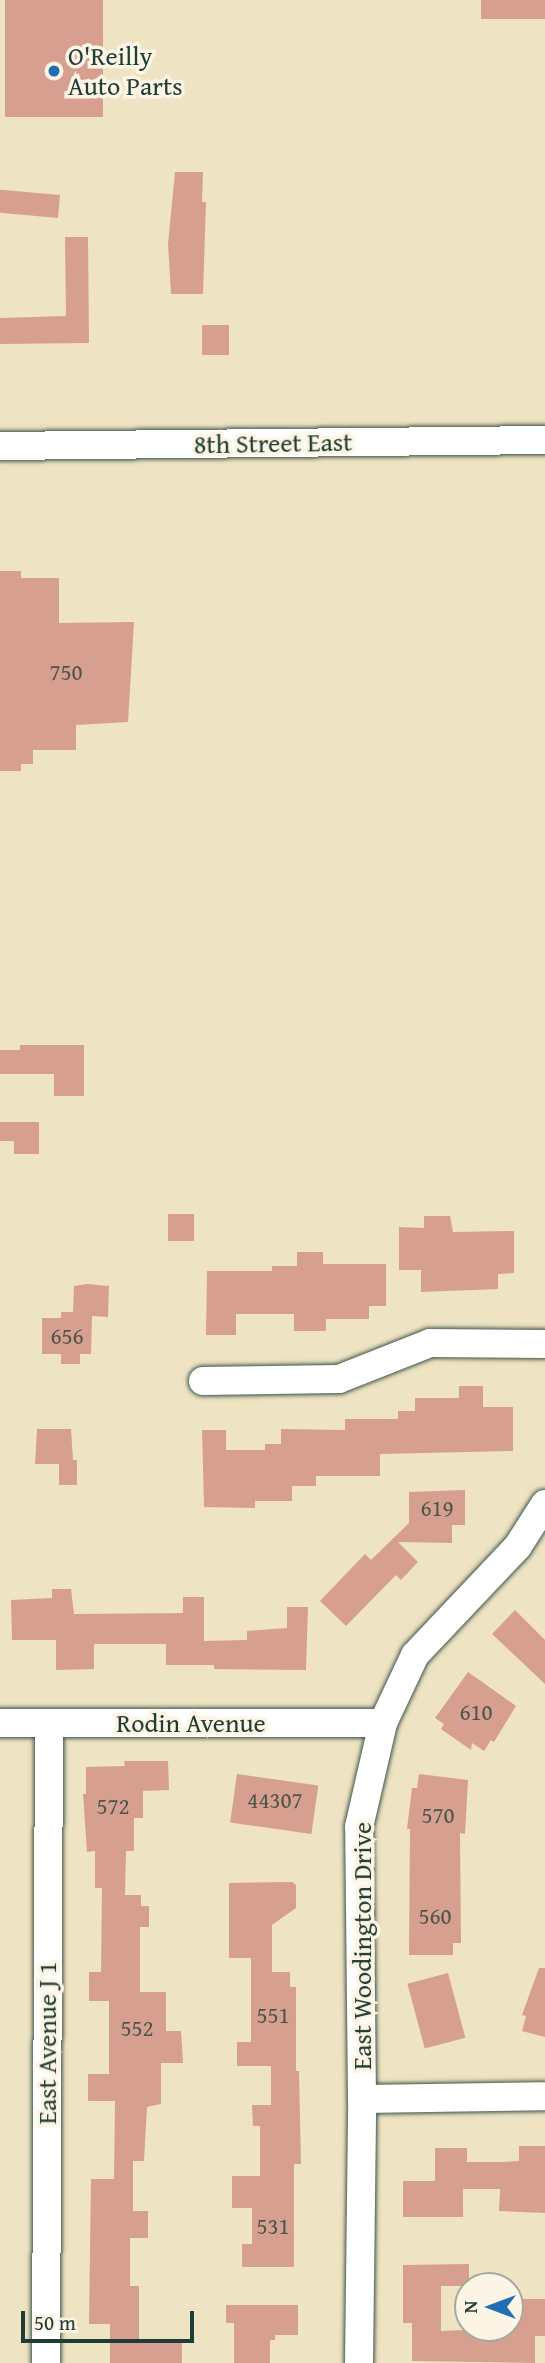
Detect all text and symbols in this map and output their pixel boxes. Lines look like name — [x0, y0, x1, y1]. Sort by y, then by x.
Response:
place label: O'Reilly Auto Parts — [68, 40, 182, 102]
marker: O'Reilly Auto Parts — [46, 63, 62, 79]
street label: 8th Street East — [194, 426, 352, 460]
house number: 750 — [49, 658, 83, 686]
house number: 656 — [50, 1322, 84, 1350]
house number: 619 — [420, 1494, 454, 1522]
house number: 610 — [459, 1698, 493, 1726]
street label: Rodin Avenue — [116, 1707, 266, 1739]
house number: 44307 — [247, 1786, 303, 1814]
house number: 572 — [96, 1792, 130, 1820]
house number: 570 — [421, 1801, 455, 1829]
street label: East Woodington Drive — [346, 1822, 378, 2070]
house number: 560 — [418, 1902, 452, 1930]
street label: East Avenue J 1 — [31, 1962, 63, 2124]
house number: 551 — [256, 2001, 290, 2029]
house number: 552 — [120, 2014, 154, 2042]
house number: 531 — [256, 2212, 290, 2240]
north arrow — [454, 2272, 524, 2342]
scale bar — [24, 2296, 198, 2340]
text: N — [456, 2301, 484, 2313]
text: 50 m — [34, 2307, 76, 2338]

